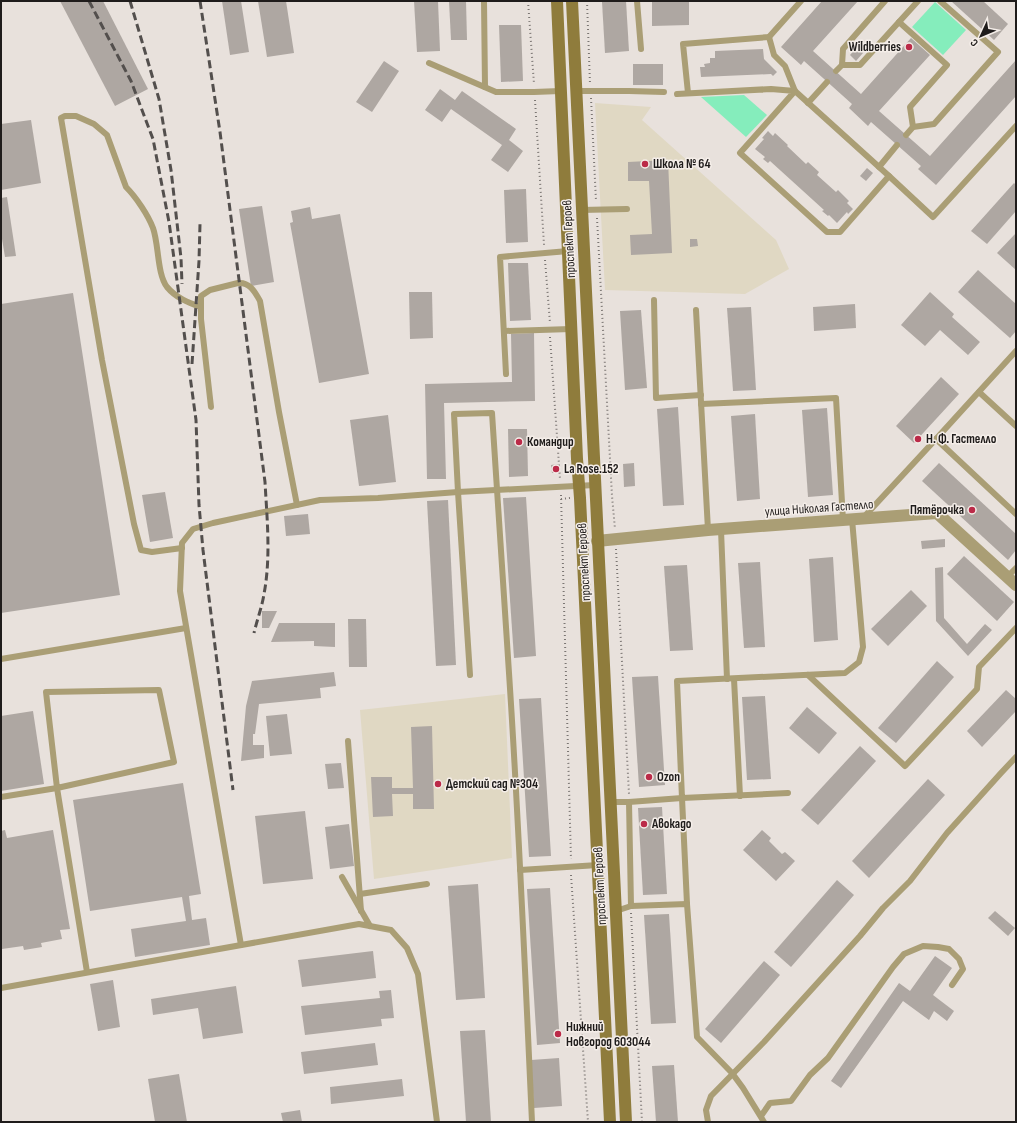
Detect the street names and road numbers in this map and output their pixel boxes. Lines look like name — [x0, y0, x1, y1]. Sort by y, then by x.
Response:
street label: проспект Героев — [559, 200, 579, 278]
street label: улица Николая Гастелло — [764, 496, 874, 520]
street label: проспект Героев — [574, 523, 594, 601]
street label: проспект Героев — [590, 847, 610, 925]

